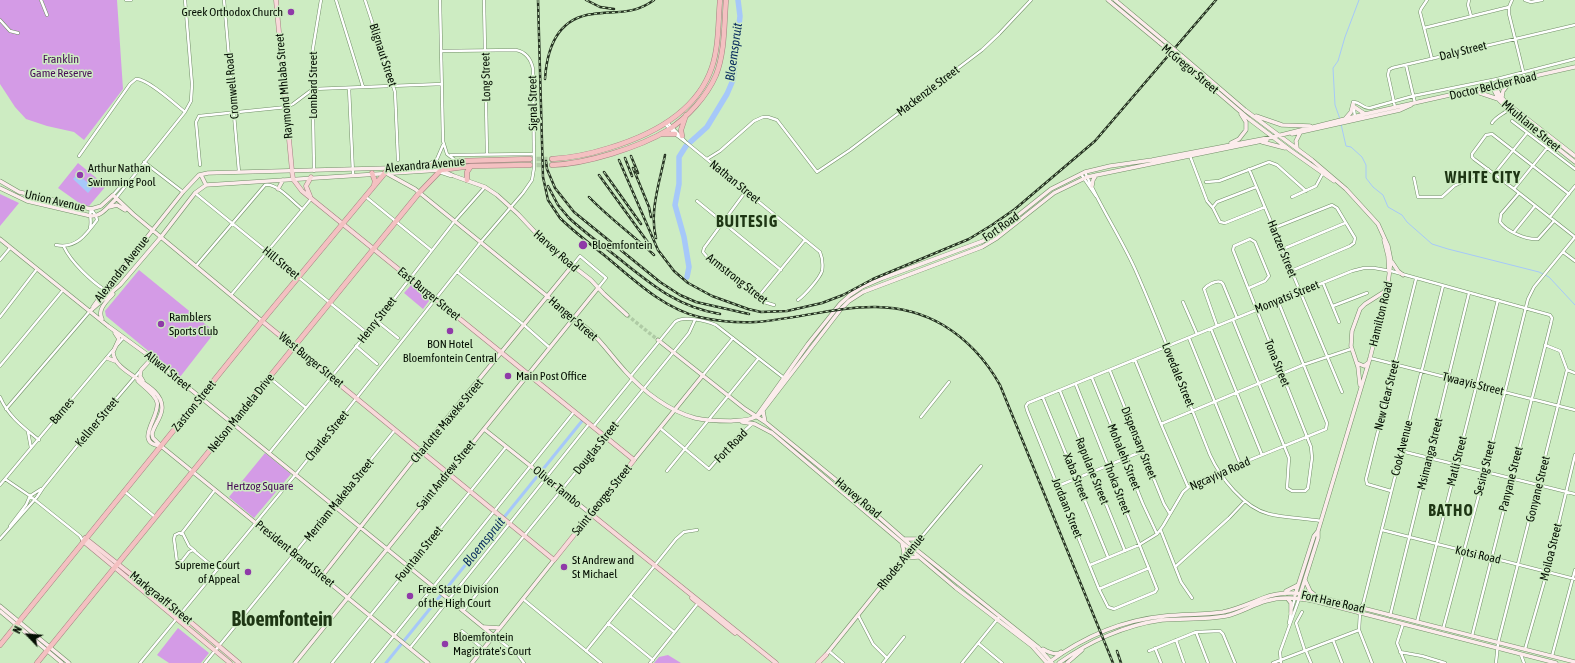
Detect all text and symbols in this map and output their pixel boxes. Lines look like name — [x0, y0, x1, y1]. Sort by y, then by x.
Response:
place label: Greek Orthodox Church — [181, 5, 283, 19]
marker: Greek Orthodox Church — [286, 7, 296, 17]
street label: Blignaut Street — [366, 22, 400, 88]
water label: Bloemspruit — [722, 22, 746, 82]
street label: Raymond Mhlaba Street — [272, 33, 296, 139]
street label: Daly Street — [1438, 38, 1488, 64]
street label: McGregor Street — [1159, 41, 1221, 97]
street label: Lombard Street — [306, 51, 320, 119]
park label: Franklin Game Reserve — [30, 52, 92, 80]
street label: Cromwell Road — [222, 52, 242, 120]
street label: Long Street — [478, 52, 494, 102]
street label: Mackenzie Street — [894, 63, 962, 119]
street label: Doctor Belcher Road — [1448, 69, 1538, 103]
street label: Signal Street — [525, 75, 541, 131]
street label: Mkuhlane Street — [1498, 97, 1564, 155]
street label: Alexandra Avenue — [385, 154, 465, 176]
street label: Nathan Street — [707, 157, 763, 207]
place label: Arthur Nathan Swimming Pool — [88, 161, 156, 189]
district label: WHITE CITY — [1445, 168, 1521, 188]
marker: Arthur Nathan Swimming Pool — [75, 170, 85, 180]
street label: Union Avenue — [23, 187, 87, 215]
street label: Fort Road — [980, 209, 1022, 245]
district label: BUITESIG — [716, 212, 778, 232]
street label: Hartzer Street — [1264, 218, 1300, 280]
street label: Harvey Road — [530, 227, 582, 275]
street label: Alexandra Avenue — [92, 233, 152, 305]
place label: Bloemfontein — [592, 238, 653, 252]
marker: Bloemfontein — [577, 239, 589, 251]
street label: Hill Street — [259, 244, 303, 282]
street label: Armstrong Street — [703, 251, 771, 307]
street label: East Burger Street — [395, 264, 463, 324]
street label: Monyatsi Street — [1253, 278, 1321, 316]
street label: Hamilton Road — [1366, 280, 1396, 348]
street label: Henry Street — [354, 294, 400, 346]
street label: Hanger Street — [546, 294, 600, 344]
place label: Ramblers Sports Club — [169, 310, 218, 338]
marker: Ramblers Sports Club — [156, 319, 166, 329]
marker: BON Hotel Bloemfontein Central — [445, 326, 455, 336]
street label: West Burger Street — [276, 329, 346, 391]
place label: BON Hotel Bloemfontein Central — [403, 337, 497, 365]
street label: Tona Street — [1261, 337, 1293, 389]
street label: Lovedale Street — [1159, 341, 1197, 409]
street label: Aliwal Street — [142, 348, 194, 394]
street label: New Clear Street — [1371, 358, 1403, 432]
place label: Main Post Office — [516, 369, 587, 383]
street label: Twaayis Street — [1441, 369, 1505, 399]
street label: Nelson Mandela Drive — [205, 371, 277, 455]
marker: Main Post Office — [503, 371, 513, 381]
street label: Charlotte Maxeke Street — [408, 376, 486, 466]
street label: Zastron Street — [169, 378, 219, 434]
street label: Kellner Street — [72, 394, 122, 450]
street label: Barnes — [47, 395, 77, 427]
street label: Dispensary Street — [1118, 405, 1160, 481]
street label: Charles Street — [302, 408, 352, 464]
street label: Msimanga Street — [1414, 417, 1446, 491]
street label: Douglas Street — [570, 418, 622, 478]
street label: Cook Avenue — [1388, 419, 1416, 477]
street label: Mohalehi Street — [1104, 422, 1144, 492]
street label: Fort Road — [711, 426, 751, 466]
street label: Rapulane Street — [1072, 435, 1112, 507]
street label: Matli Street — [1444, 435, 1470, 487]
street label: Saint Andrew Street — [413, 437, 479, 513]
street label: Sesing Street — [1471, 439, 1499, 497]
street label: Panyane Street — [1496, 445, 1526, 513]
street label: Xaba Street — [1060, 451, 1092, 503]
street label: Ngcayiya Road — [1188, 454, 1252, 494]
street label: Gonyane Street — [1523, 455, 1553, 523]
street label: Merriam Makeba Street — [301, 456, 377, 544]
street label: Thoka Street — [1100, 460, 1134, 516]
street label: Saint Georges Street — [569, 461, 635, 539]
street label: Oliver Tambo — [530, 463, 584, 511]
street label: Harvey Road — [832, 475, 884, 521]
street label: Jordaan Street — [1048, 476, 1086, 540]
park label: Hertzog Square — [226, 479, 294, 493]
district label: BATHO — [1428, 501, 1474, 521]
water label: Bloemspruit — [460, 514, 508, 570]
street label: President Brand Street — [252, 518, 338, 590]
street label: Moiloa Street — [1537, 522, 1565, 582]
street label: Fountain Street — [392, 523, 446, 585]
street label: Rhodes Avenue — [874, 531, 928, 593]
street label: Kotsi Road — [1454, 543, 1502, 567]
place label: St Andrew and St Michael — [572, 553, 634, 581]
place label: Supreme Court of Appeal — [175, 558, 240, 586]
marker: St Andrew and St Michael — [559, 562, 569, 572]
marker: Supreme Court of Appeal — [243, 567, 253, 577]
street label: Markgraaff Street — [127, 568, 195, 628]
place label: Free State Division of the High Court — [418, 582, 499, 610]
street label: Fort Hare Road — [1300, 588, 1366, 616]
marker: Free State Division of the High Court — [405, 591, 415, 601]
district label: Bloemfontein — [231, 608, 333, 632]
north arrow — [8, 615, 48, 655]
text: N — [10, 624, 24, 635]
place label: Bloemfontein Magistrate's Court — [453, 630, 531, 658]
marker: Bloemfontein Magistrate's Court — [440, 639, 450, 649]

